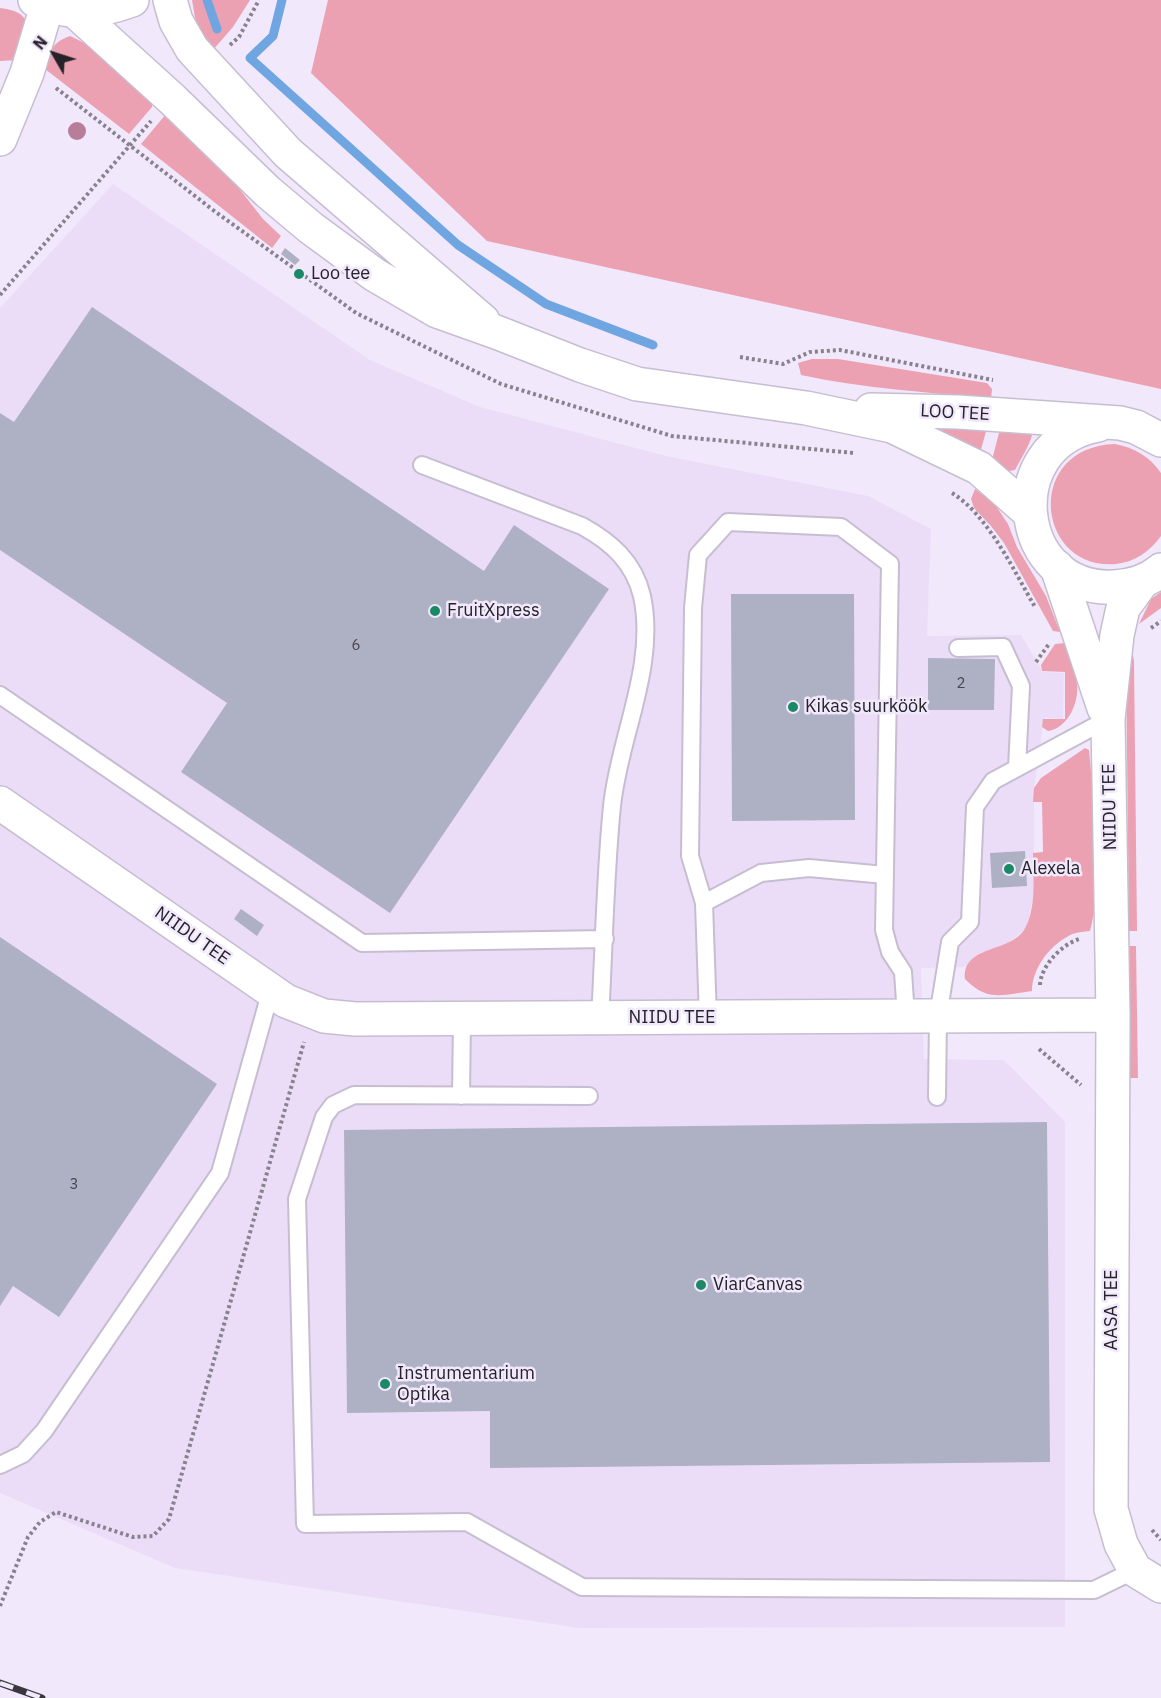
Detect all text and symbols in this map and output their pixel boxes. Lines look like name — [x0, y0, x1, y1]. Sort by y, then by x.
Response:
north arrow — [24, 24, 84, 84]
text: N — [29, 32, 51, 53]
place label: Loo tee — [311, 263, 370, 285]
marker: Loo tee — [292, 267, 306, 281]
street label: LOO TEE — [920, 400, 990, 426]
place label: FruitXpress — [447, 600, 540, 622]
marker: FruitXpress — [428, 604, 442, 618]
house number: 6 — [352, 637, 360, 655]
house number: 2 — [957, 675, 965, 693]
place label: Kikas suurköök — [805, 696, 928, 718]
marker: Kikas suurköök — [786, 700, 800, 714]
street label: NIIDU TEE — [1098, 763, 1122, 851]
place label: Alexela — [1021, 858, 1080, 880]
marker: Alexela — [1002, 862, 1016, 876]
street label: NIIDU TEE — [150, 902, 234, 970]
street label: NIIDU TEE — [629, 1007, 715, 1029]
house number: 3 — [70, 1176, 78, 1194]
street label: AASA TEE — [1101, 1270, 1123, 1350]
place label: ViarCanvas — [713, 1274, 803, 1296]
marker: ViarCanvas — [694, 1278, 708, 1292]
place label: Instrumentarium Optika — [397, 1363, 535, 1406]
marker: Instrumentarium Optika — [378, 1377, 392, 1391]

